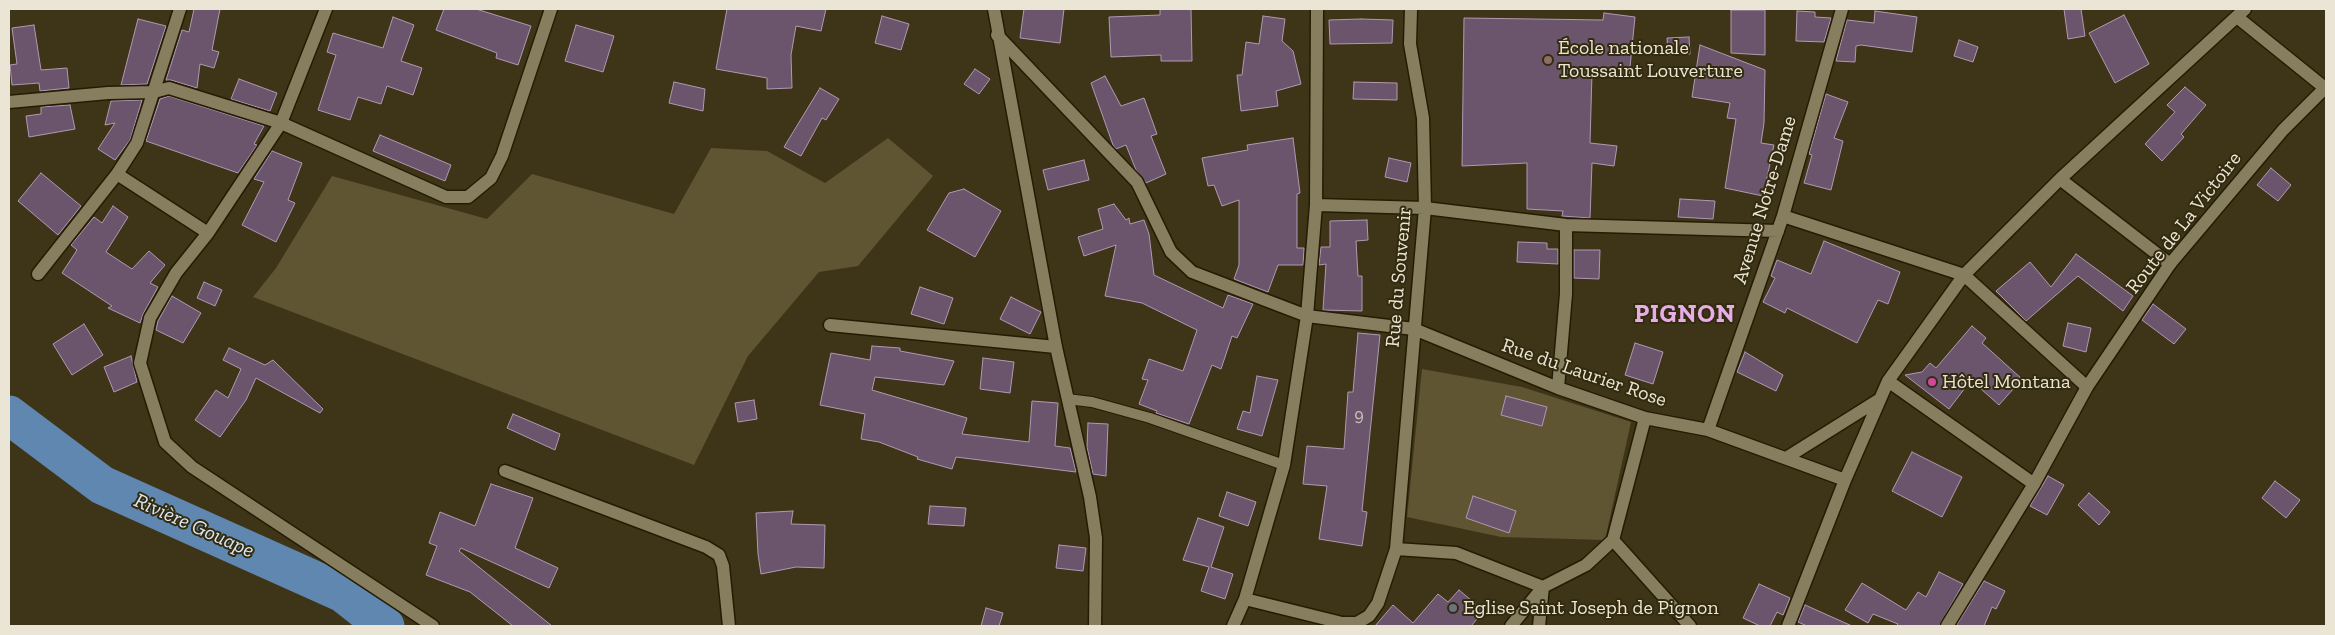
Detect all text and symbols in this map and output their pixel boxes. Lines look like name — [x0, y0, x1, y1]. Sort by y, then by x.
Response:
place label: École nationale Toussaint Louverture — [1558, 36, 1743, 83]
marker: École nationale Toussaint Louverture — [1542, 54, 1554, 66]
street label: Avenue Notre-Dame — [1728, 113, 1802, 287]
street label: Route de La Victoire — [2121, 147, 2247, 299]
street label: Rue du Souvenir — [1381, 206, 1417, 348]
district label: PIGNON — [1633, 300, 1737, 330]
street label: Rue du Laurier Rose — [1498, 334, 1670, 412]
place label: Hôtel Montana — [1942, 370, 2071, 394]
marker: Hôtel Montana — [1926, 376, 1938, 388]
house number: 9 — [1354, 405, 1364, 427]
water label: Rivière Gouape — [130, 488, 258, 564]
place label: Eglise Saint Joseph de Pignon — [1463, 596, 1719, 620]
marker: Eglise Saint Joseph de Pignon — [1447, 602, 1459, 614]

